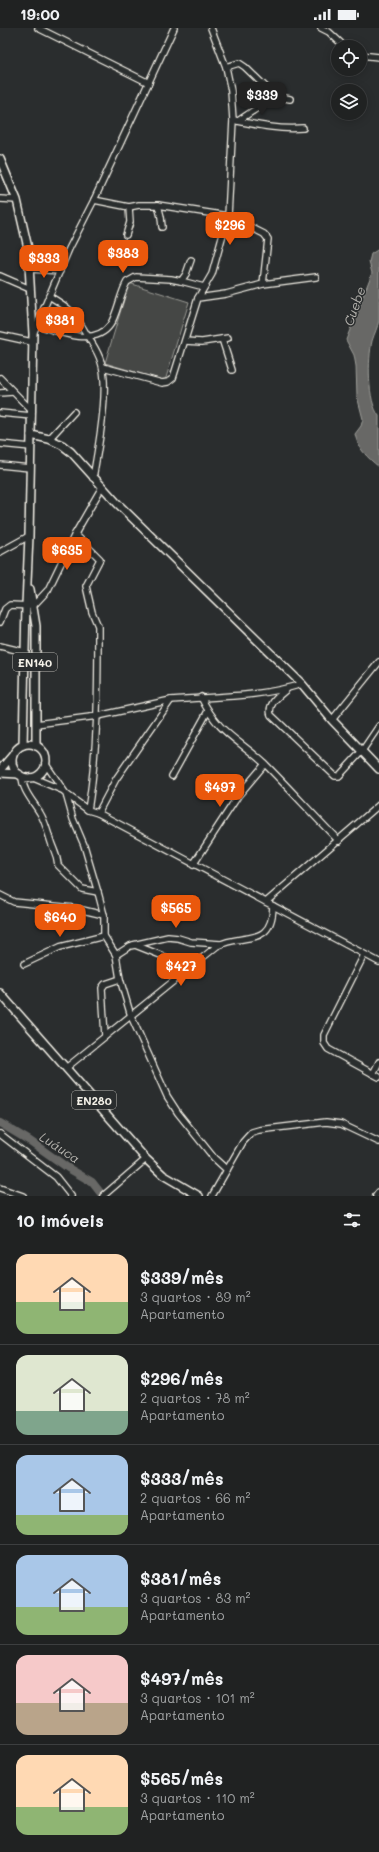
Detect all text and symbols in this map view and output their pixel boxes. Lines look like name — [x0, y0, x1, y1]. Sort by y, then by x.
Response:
text: 19:00 — [20, 4, 60, 24]
map controls — [331, 40, 367, 120]
button: locate — [331, 40, 367, 76]
pin: $339 — [238, 82, 286, 116]
button: layers — [331, 84, 367, 120]
text: $339 — [246, 86, 278, 103]
pin: $296 — [206, 212, 254, 246]
text: $296 — [215, 216, 245, 233]
pin: $383 — [99, 240, 147, 274]
text: $383 — [107, 244, 139, 261]
pin: $333 — [20, 245, 68, 279]
text: $333 — [28, 249, 60, 266]
water label: Cuebe — [339, 284, 369, 328]
pin: $381 — [36, 307, 84, 341]
text: $381 — [45, 311, 75, 328]
pin: $635 — [43, 537, 91, 571]
text: $635 — [51, 541, 83, 558]
road number: EN140 — [13, 653, 57, 671]
pin: $497 — [196, 774, 244, 808]
text: $497 — [204, 778, 236, 795]
pin: $565 — [152, 895, 200, 929]
text: $565 — [160, 899, 192, 916]
pin: $640 — [36, 904, 84, 938]
text: $640 — [44, 908, 76, 925]
pin: $427 — [157, 953, 205, 987]
text: $427 — [166, 957, 196, 974]
road number: EN280 — [72, 1091, 116, 1109]
water label: Luáuca — [37, 1128, 83, 1166]
text: 10 imóveis — [16, 1209, 104, 1231]
icon: filters — [341, 1209, 363, 1231]
text: $339/mês — [140, 1266, 224, 1288]
icon: home — [48, 1270, 96, 1318]
text: 3 quartos · 89 m² — [140, 1288, 251, 1305]
text: Apartamento — [140, 1305, 225, 1322]
text: $296/mês — [140, 1367, 223, 1389]
icon: home — [48, 1371, 96, 1419]
text: 2 quartos · 78 m² — [140, 1389, 250, 1406]
text: Apartamento — [140, 1406, 225, 1423]
text: $333/mês — [140, 1467, 224, 1489]
icon: home — [48, 1471, 96, 1519]
text: 2 quartos · 66 m² — [140, 1489, 250, 1506]
text: Apartamento — [140, 1506, 225, 1523]
text: $381/mês — [140, 1567, 221, 1589]
icon: home — [48, 1571, 96, 1619]
text: 3 quartos · 83 m² — [140, 1589, 251, 1606]
text: Apartamento — [140, 1606, 225, 1623]
text: $497/mês — [140, 1667, 223, 1689]
icon: home — [48, 1671, 96, 1719]
text: 3 quartos · 101 m² — [140, 1689, 255, 1706]
text: Apartamento — [140, 1706, 225, 1723]
text: $565/mês — [140, 1767, 223, 1789]
icon: home — [48, 1771, 96, 1819]
text: 3 quartos · 110 m² — [140, 1789, 255, 1806]
text: Apartamento — [140, 1806, 225, 1823]

